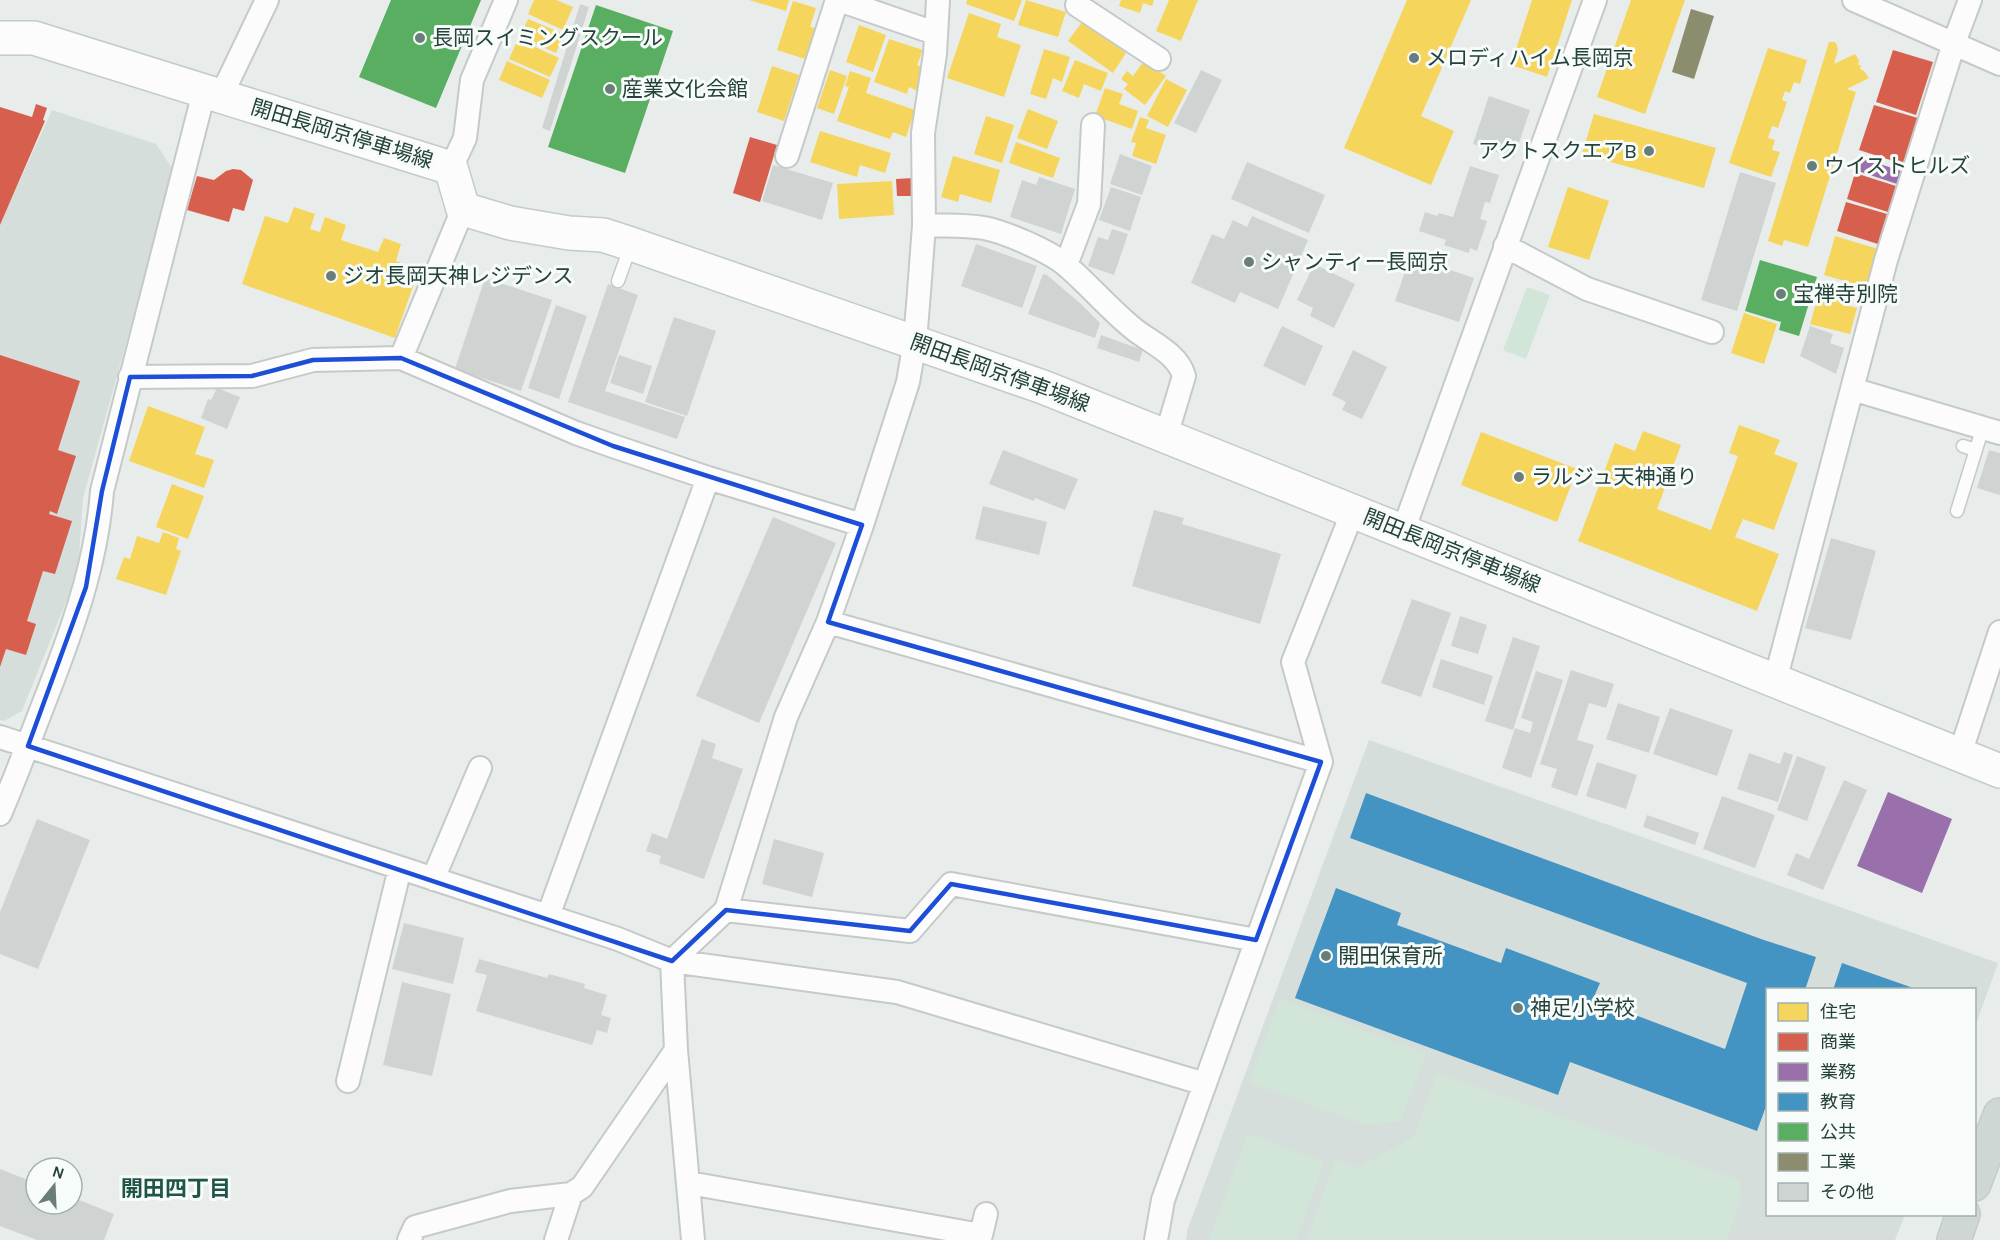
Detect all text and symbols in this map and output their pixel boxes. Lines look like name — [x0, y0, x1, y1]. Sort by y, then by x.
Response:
place label: 長岡スイミングスクール — [432, 26, 663, 50]
marker: 長岡スイミングスクール — [413, 31, 427, 45]
place label: メロディハイム長岡京 — [1426, 46, 1634, 70]
marker: メロディハイム長岡京 — [1407, 51, 1421, 65]
place label: 産業文化会館 — [622, 77, 748, 101]
marker: 産業文化会館 — [603, 82, 617, 96]
street label: 開田長岡京停車場線 — [248, 95, 436, 173]
place label: アクトスクエアB — [1478, 139, 1637, 163]
marker: アクトスクエアB — [1642, 144, 1656, 158]
place label: ウイストヒルズ — [1824, 154, 1970, 178]
marker: ウイストヒルズ — [1805, 159, 1819, 173]
place label: シャンティー長岡京 — [1261, 250, 1449, 274]
marker: シャンティー長岡京 — [1242, 255, 1256, 269]
place label: ジオ長岡天神レジデンス — [343, 264, 574, 288]
marker: ジオ長岡天神レジデンス — [324, 269, 338, 283]
place label: 宝禅寺別院 — [1793, 282, 1898, 306]
marker: 宝禅寺別院 — [1774, 287, 1788, 301]
street label: 開田長岡京停車場線 — [907, 329, 1093, 417]
place label: ラルジュ天神通り — [1531, 465, 1698, 489]
marker: ラルジュ天神通り — [1512, 470, 1526, 484]
street label: 開田長岡京停車場線 — [1360, 504, 1544, 598]
place label: 開田保育所 — [1338, 944, 1443, 968]
marker: 開田保育所 — [1319, 949, 1333, 963]
legend — [1766, 988, 1976, 1216]
place label: 神足小学校 — [1530, 996, 1635, 1020]
marker: 神足小学校 — [1511, 1001, 1525, 1015]
text: 住宅 — [1820, 1001, 1856, 1023]
text: 商業 — [1820, 1031, 1856, 1053]
text: 業務 — [1820, 1061, 1856, 1083]
text: 教育 — [1820, 1091, 1856, 1113]
text: 公共 — [1820, 1121, 1856, 1143]
text: 工業 — [1820, 1151, 1856, 1173]
north arrow — [24, 1156, 84, 1216]
text: N — [50, 1161, 67, 1183]
district label: 開田四丁目 — [121, 1176, 231, 1202]
text: その他 — [1820, 1181, 1874, 1203]

